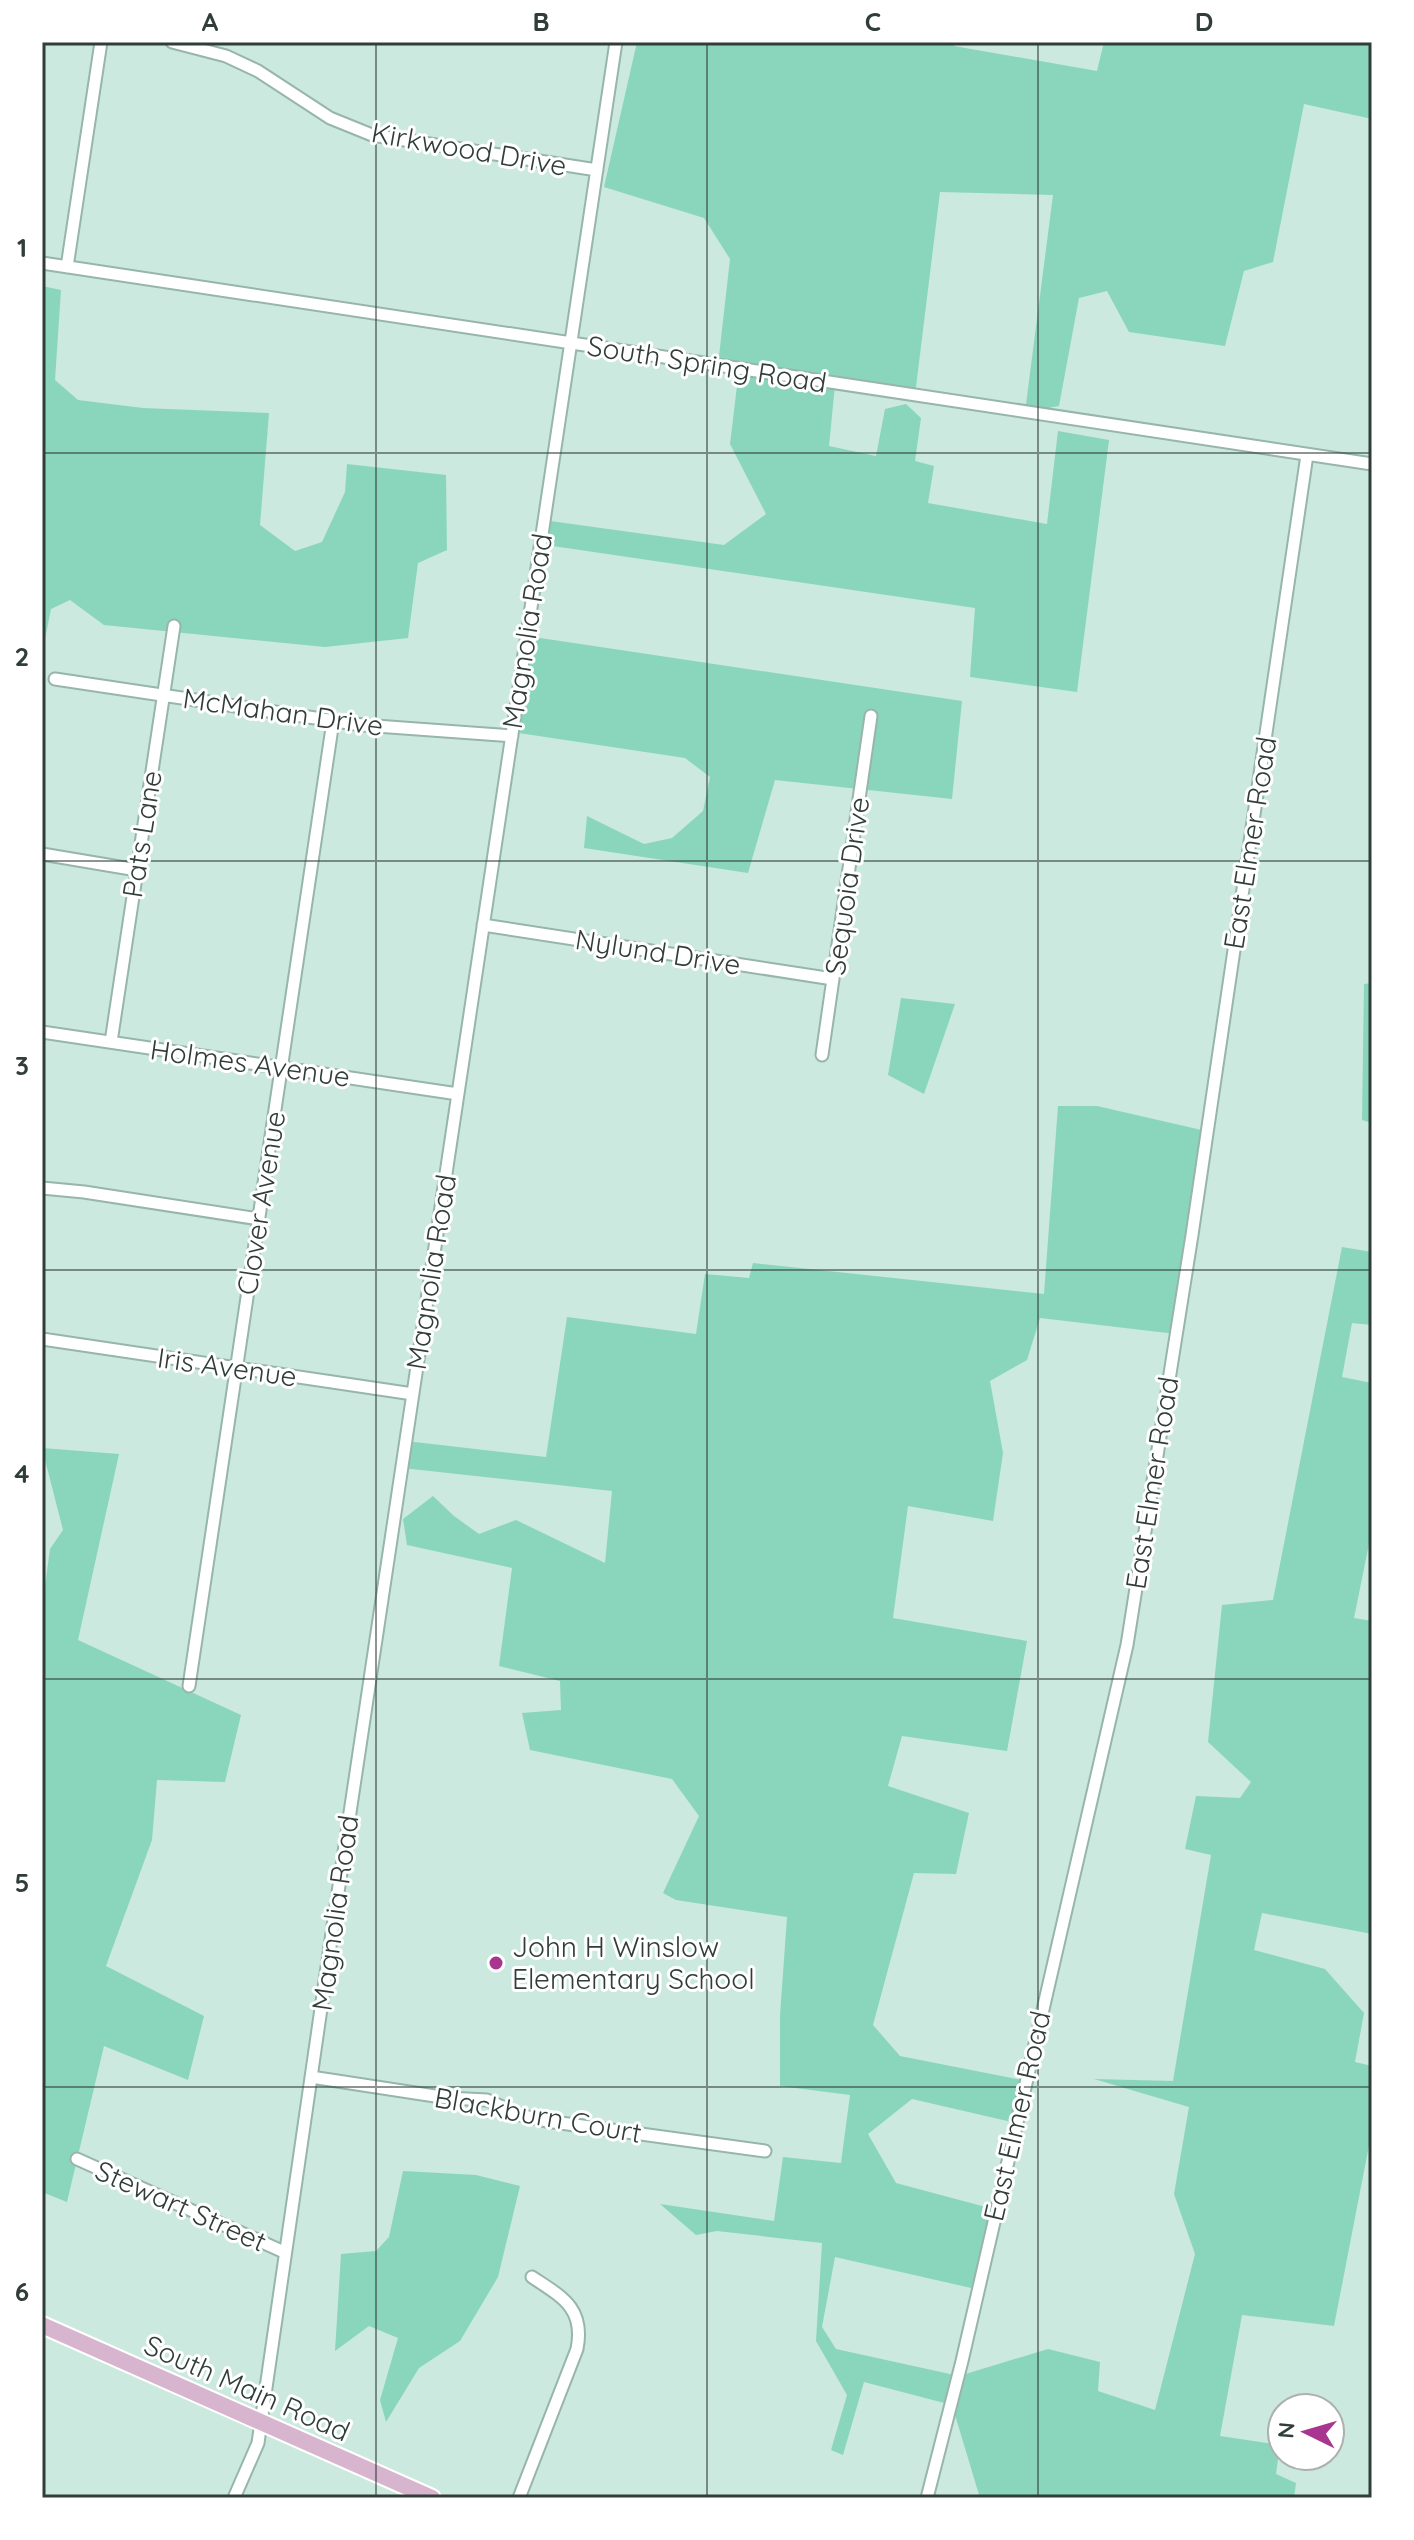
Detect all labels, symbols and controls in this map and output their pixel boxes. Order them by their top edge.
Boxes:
text: A [202,5,219,38]
text: B [532,5,550,38]
text: C [865,5,881,38]
text: D [1195,5,1213,38]
street label: Kirkwood Drive [369,114,569,183]
text: 1 [17,231,27,264]
street label: South Spring Road [585,327,829,400]
street label: Magnolia Road [494,531,559,731]
text: 2 [15,640,29,673]
street label: McMahan Drive [181,680,385,743]
street label: East Elmer Road [1215,734,1284,952]
street label: Pats Lane [114,768,169,900]
street label: Sequoia Drive [817,795,876,977]
street label: Nylund Drive [573,921,743,982]
street label: Holmes Avenue [148,1031,352,1094]
text: 3 [15,1049,29,1082]
street label: Clover Avenue [229,1108,292,1297]
street label: Magnolia Road [398,1172,463,1372]
street label: Iris Avenue [155,1339,299,1394]
street label: East Elmer Road [1117,1374,1186,1592]
text: 4 [14,1457,30,1490]
street label: Magnolia Road [303,1813,366,2013]
text: 5 [15,1866,29,1899]
place label: John H Winslow Elementary School [512,1929,755,1996]
marker: John H Winslow Elementary School [487,1954,505,1972]
street label: East Elmer Road [975,2007,1058,2224]
street label: Blackburn Court [432,2079,644,2150]
street label: Stewart Street [90,2152,272,2259]
text: 6 [15,2275,29,2308]
street label: South Main Road [139,2327,355,2448]
north arrow [1266,2392,1346,2472]
text: N [1271,2421,1301,2440]

